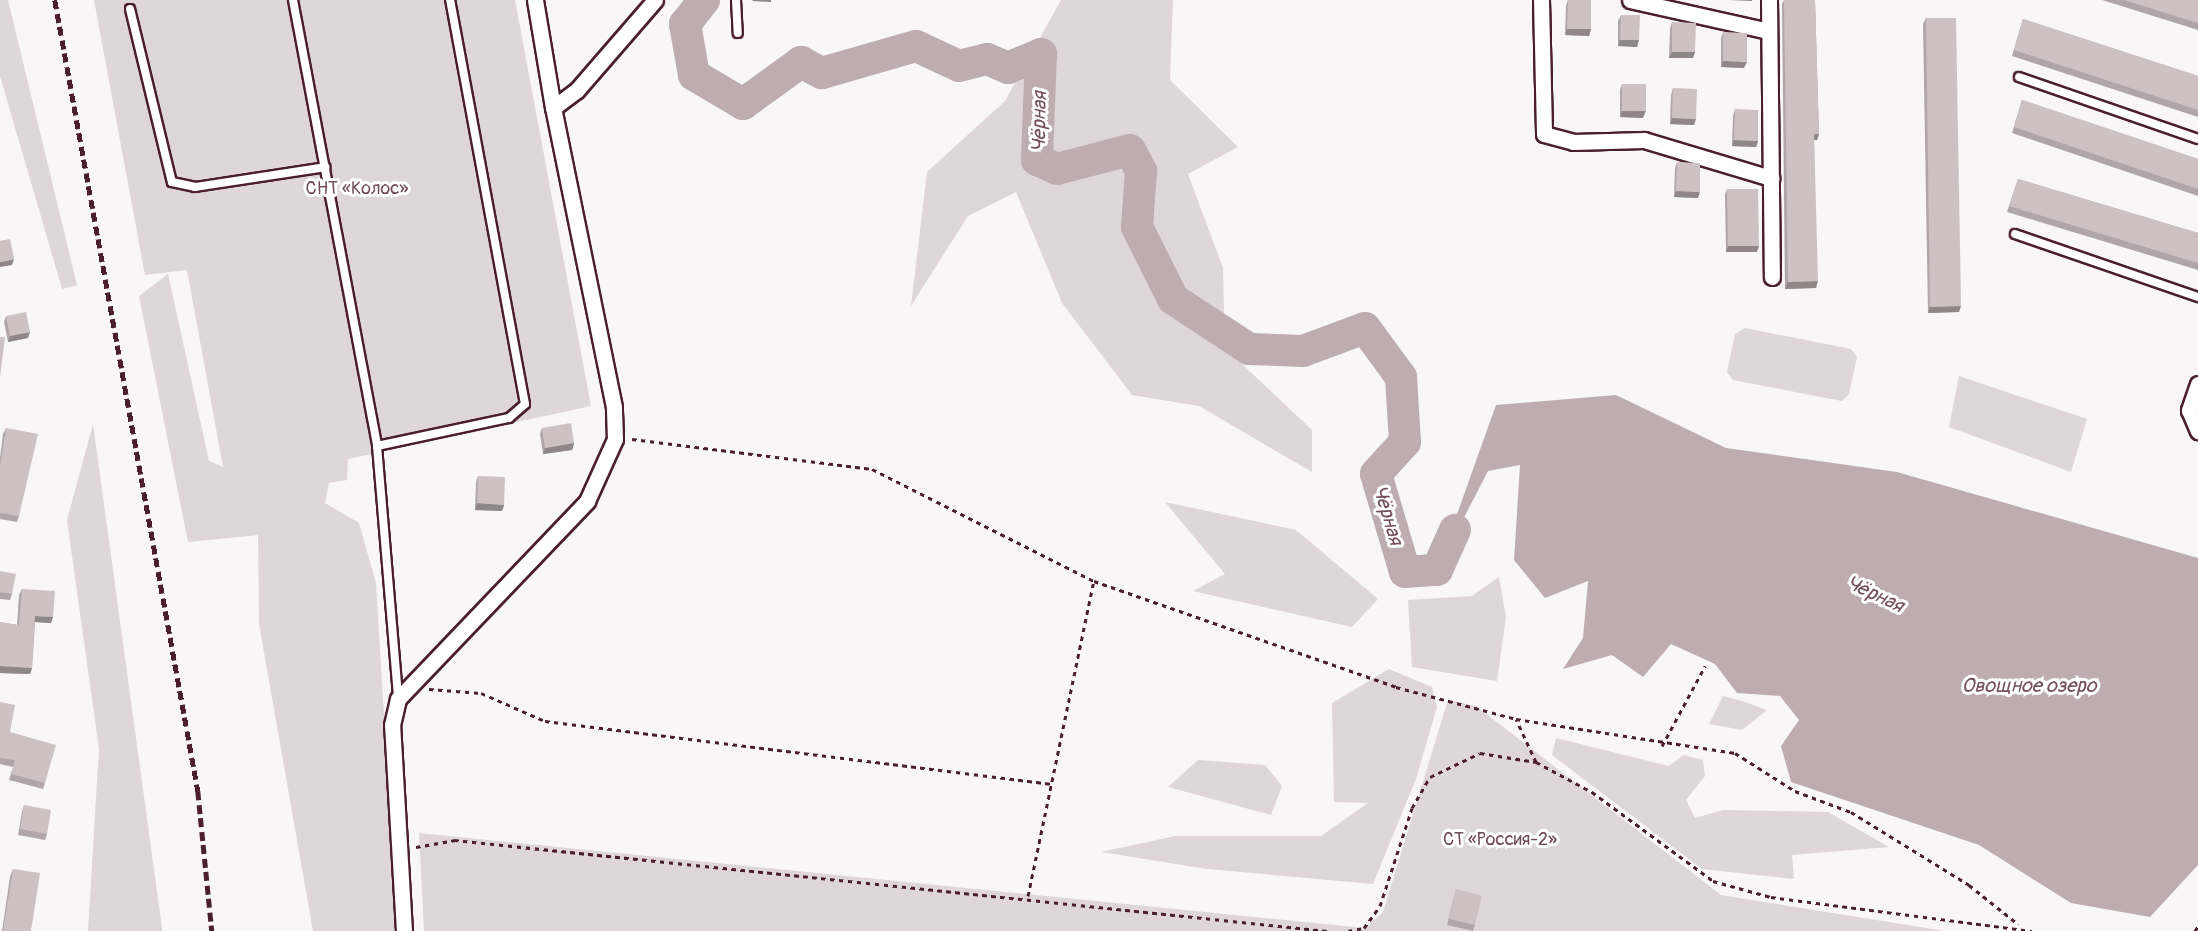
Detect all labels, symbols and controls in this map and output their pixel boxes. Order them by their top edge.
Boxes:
water label: Чёрная [1026,91,1052,153]
park label: СНТ «Колос» [306,178,408,200]
water label: Чёрная [1368,482,1408,548]
water label: Чёрная [1842,570,1908,618]
water label: Овощное озеро [1962,673,2096,697]
park label: СТ «Россия-2» [1443,829,1557,851]

